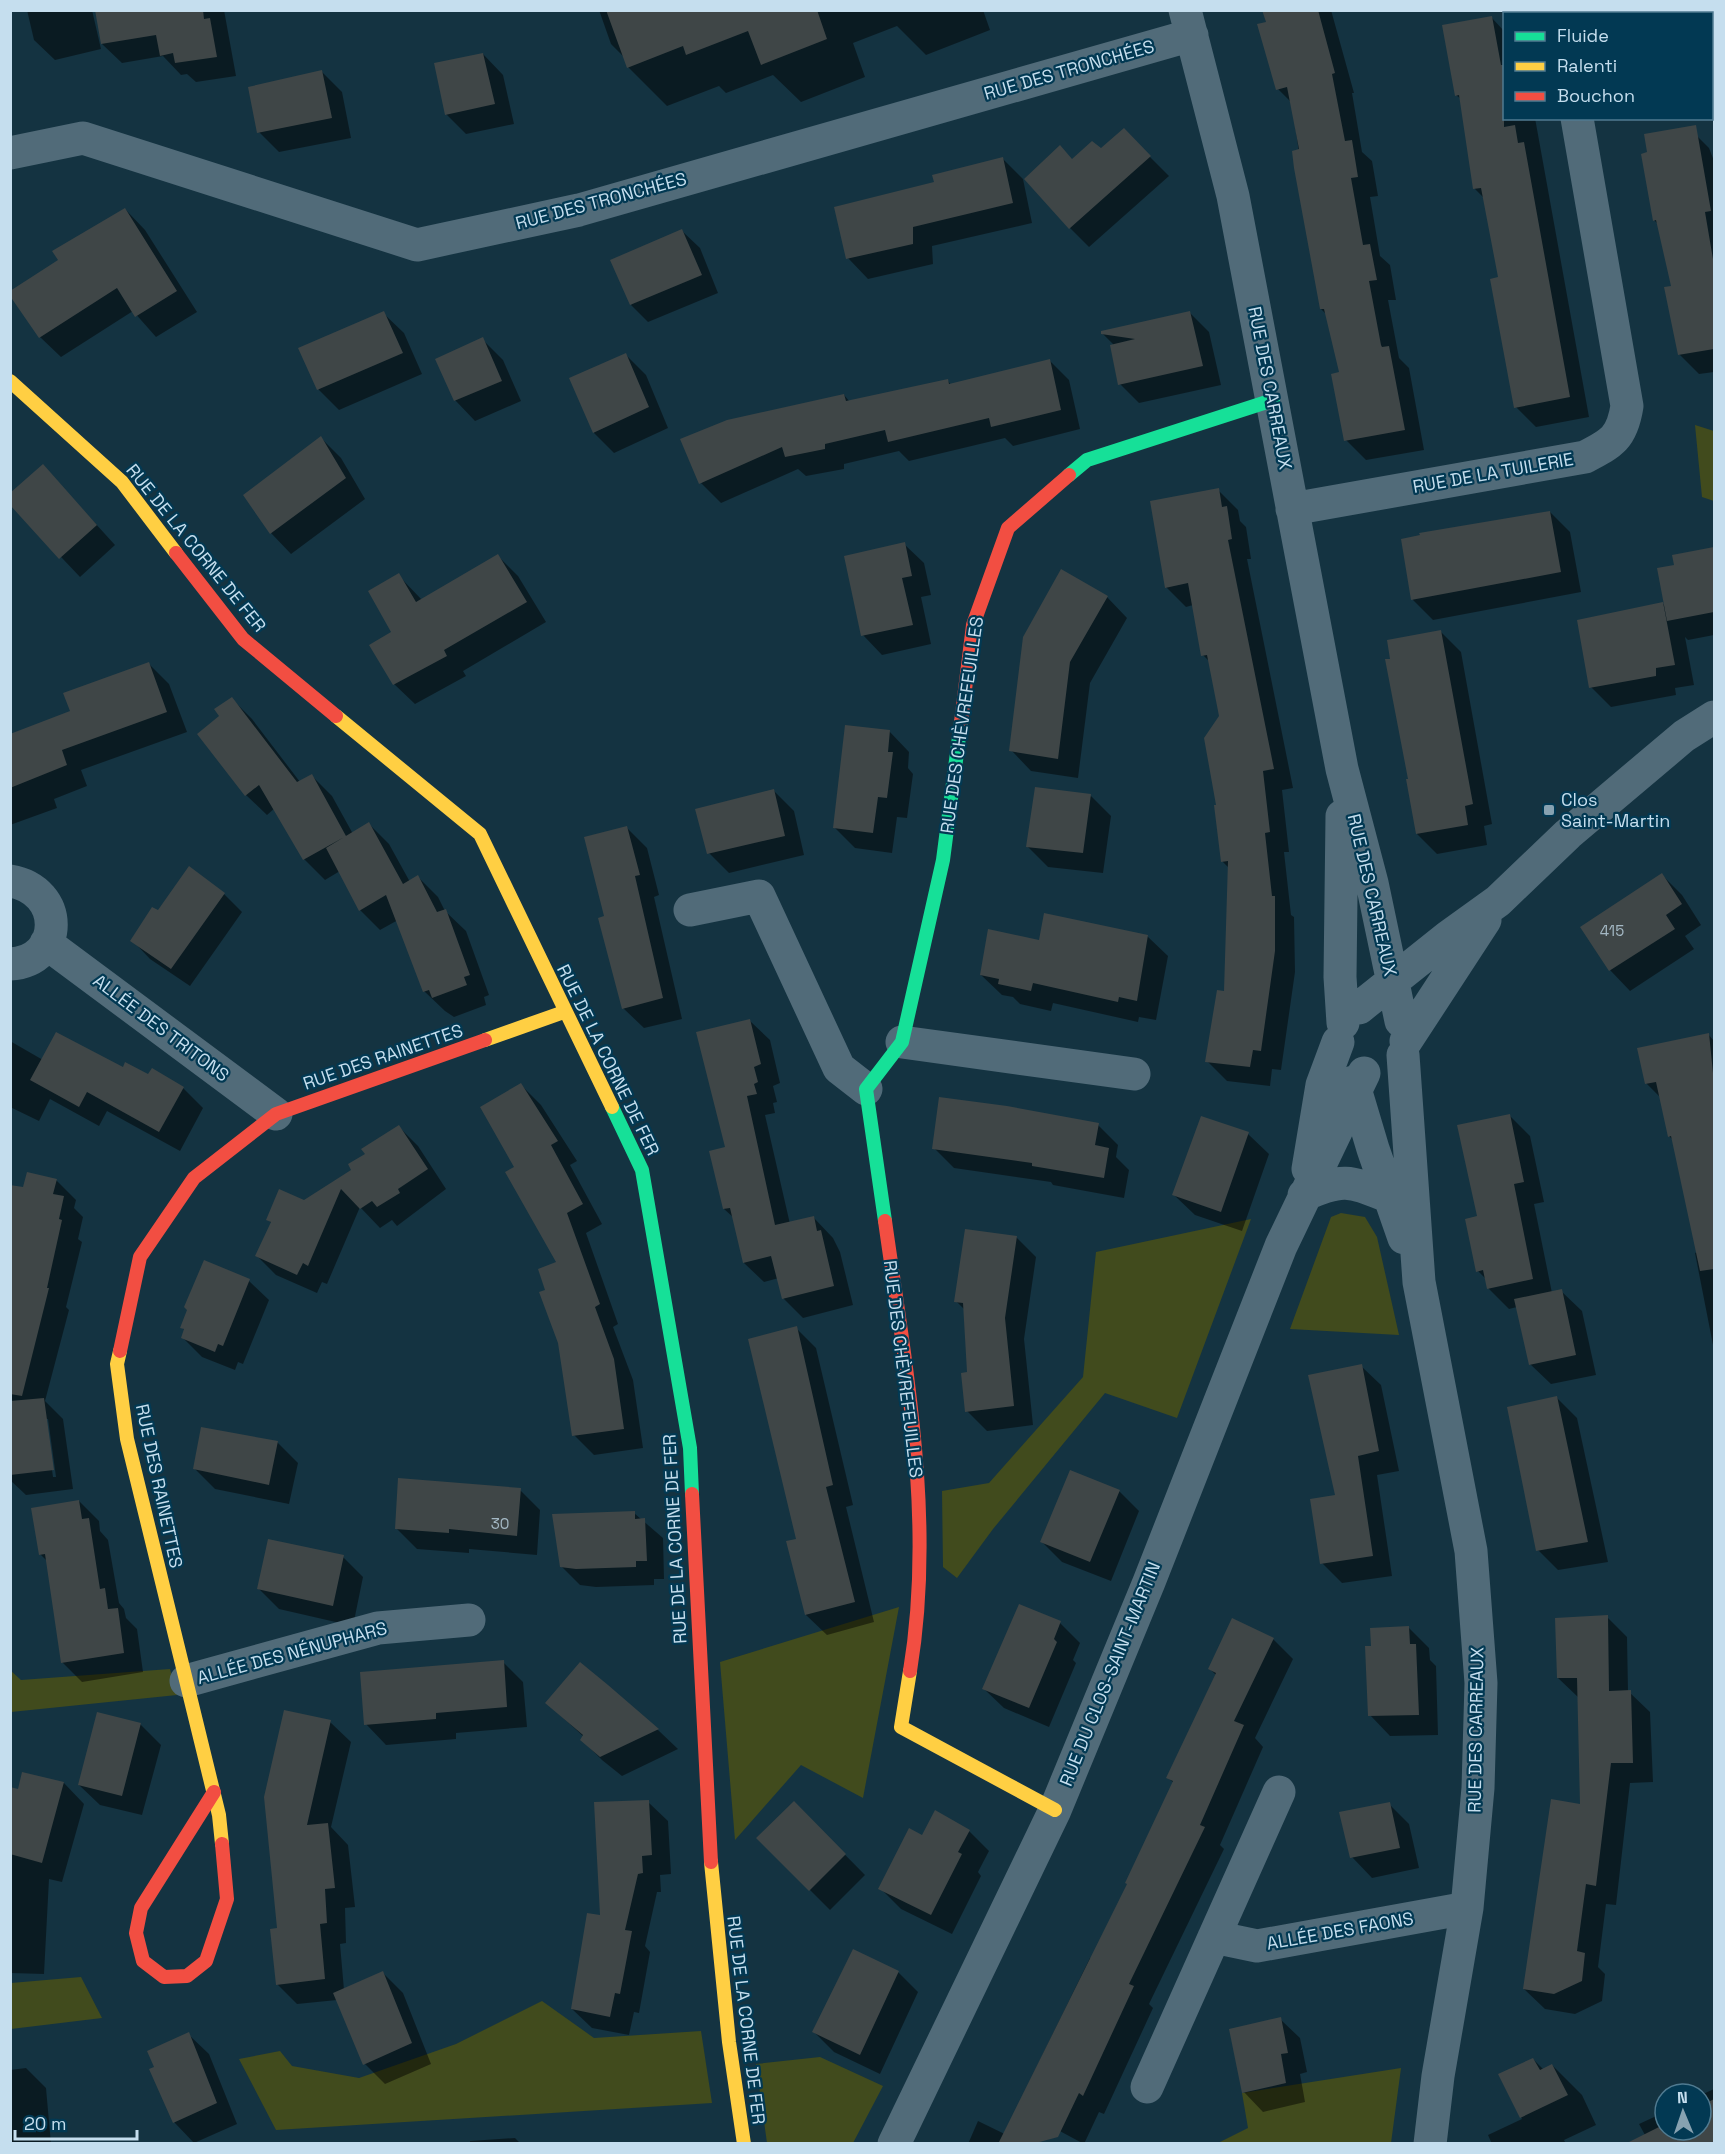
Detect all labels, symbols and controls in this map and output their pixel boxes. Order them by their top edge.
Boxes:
legend [1503,12,1713,120]
text: Fluide [1557,24,1609,47]
street label: RUE DES TRONCHÉES [981,34,1157,105]
text: Ralenti [1557,54,1617,77]
text: Bouchon [1557,84,1635,107]
street label: RUE DES TRONCHÉES [513,167,689,234]
street label: RUE DES CARREAUX [1243,304,1298,472]
street label: RUE DE LA TUILERIE [1411,447,1575,498]
street label: RUE DE LA CORNE DE FER [121,459,271,636]
street label: RUE DES CHÈVREFEUILLES [935,615,988,835]
place label: Clos Saint-Martin [1561,788,1670,832]
marker: Clos Saint-Martin [1542,803,1556,817]
street label: RUE DES CARREAUX [1343,811,1402,978]
house number: 415 [1600,921,1624,940]
street label: RUE DE LA CORNE DE FER [552,960,665,1159]
street label: ALLÉE DES TRITONS [89,969,234,1086]
street label: RUE DES RAINETTES [300,1018,466,1095]
street label: RUE DES CHÈVREFEUILLES [879,1259,928,1479]
street label: RUE DES RAINETTES [131,1402,188,1570]
street label: RUE DE LA CORNE DE FER [658,1434,691,1644]
house number: 30 [491,1514,509,1533]
street label: RUE DU CLOS-SAINT-MARTIN [1054,1558,1165,1789]
street label: ALLÉE DES NÉNUPHARS [194,1616,390,1689]
street label: RUE DES CARREAUX [1463,1647,1488,1813]
street label: ALLÉE DES FAONS [1265,1906,1415,1955]
street label: RUE DE LA CORNE DE FER [722,1914,771,2126]
north arrow [1653,2082,1713,2142]
text: N [1677,2087,1688,2108]
scale bar [15,2103,136,2141]
text: 20 m [24,2112,67,2135]

